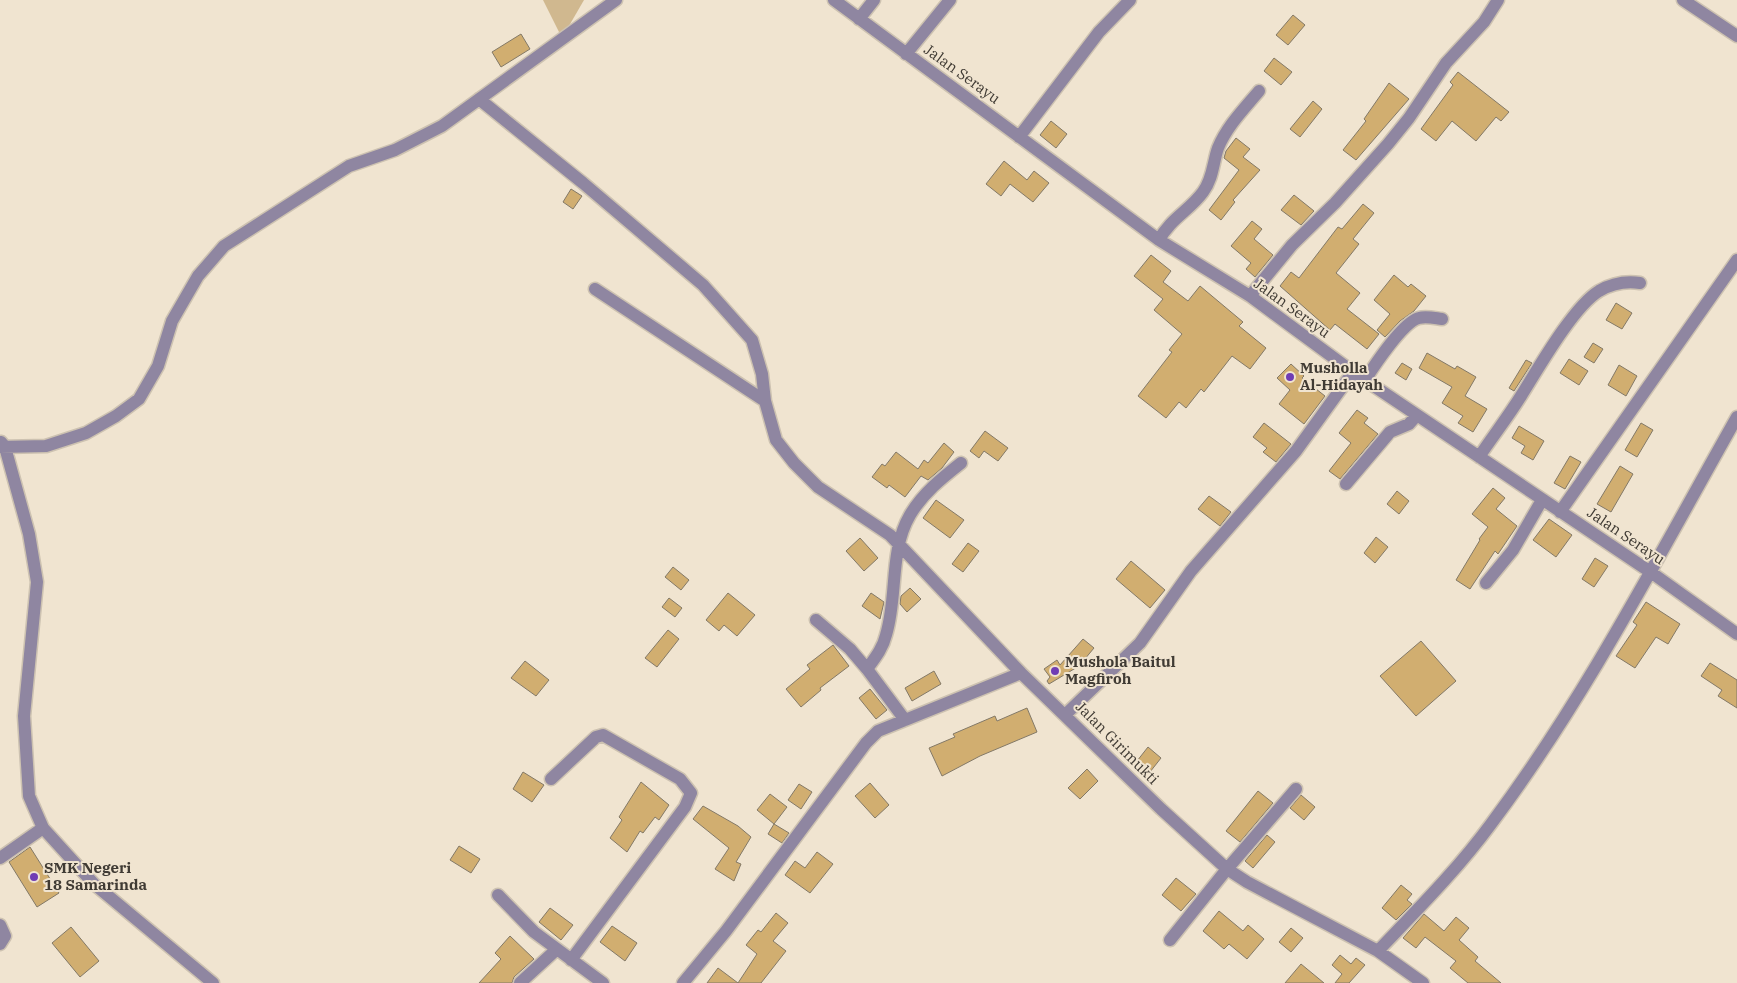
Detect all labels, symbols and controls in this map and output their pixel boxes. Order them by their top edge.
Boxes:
street label: Jalan Serayu [920,40,1004,108]
street label: Jalan Serayu [1250,274,1334,342]
place label: Musholla Al-Hidayah [1300,358,1383,394]
marker: Musholla Al-Hidayah [1284,371,1296,383]
street label: Jalan Serayu [1584,503,1669,569]
place label: Mushola Baitul Magfiroh [1065,652,1176,688]
marker: Mushola Baitul Magfiroh [1049,665,1061,677]
street label: Jalan Girimukti [1072,697,1163,788]
place label: SMK Negeri 18 Samarinda [44,858,147,894]
marker: SMK Negeri 18 Samarinda [28,871,40,883]

